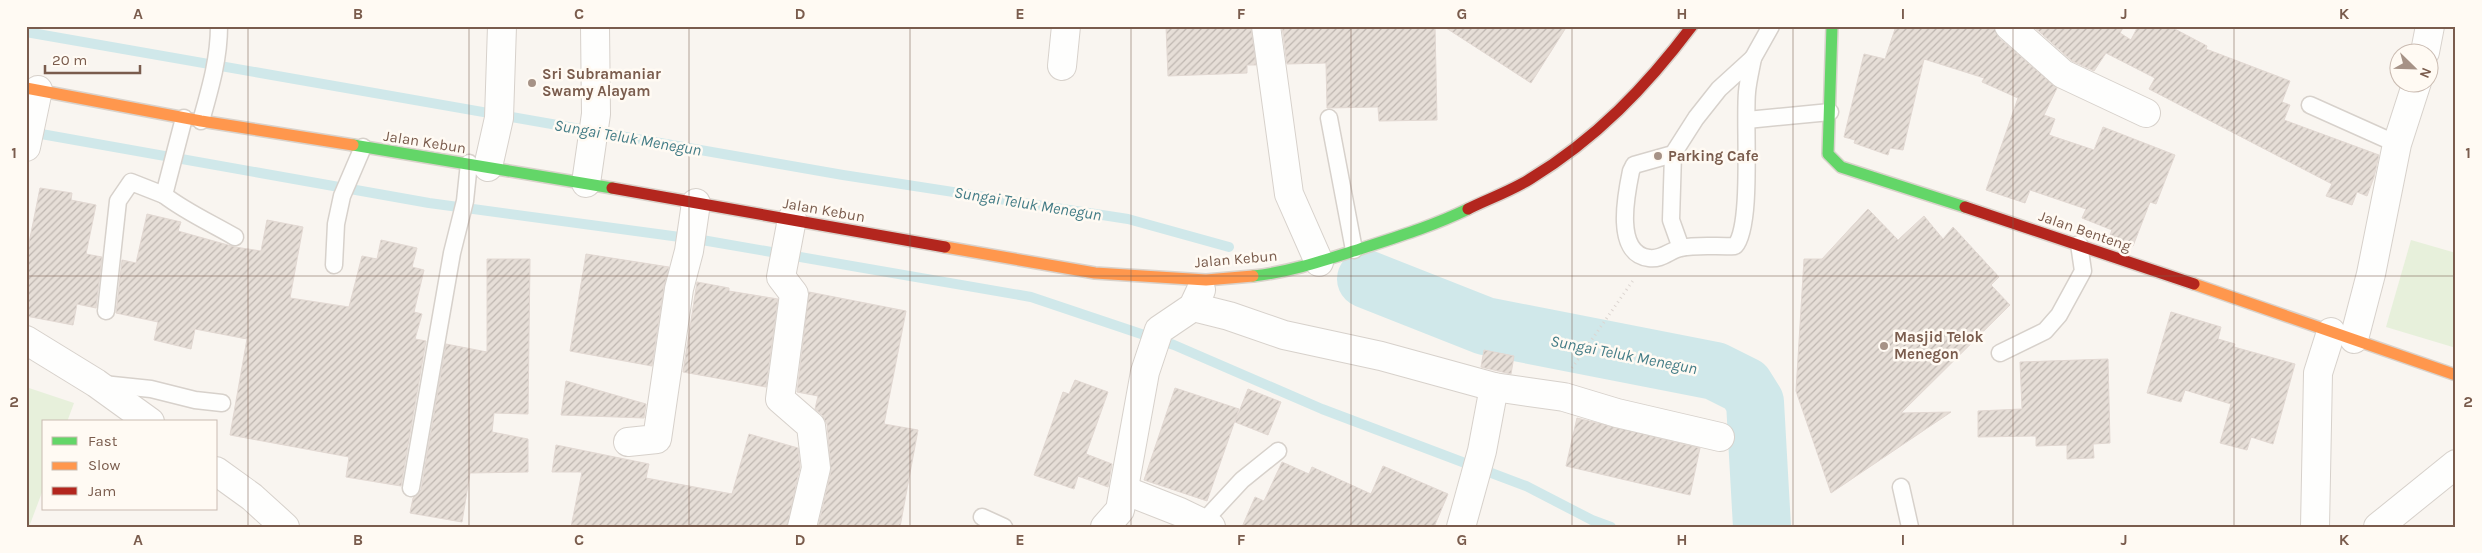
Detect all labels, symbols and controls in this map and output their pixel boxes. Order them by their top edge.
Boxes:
text: A [133,4,143,23]
text: B [353,4,363,23]
text: C [574,4,584,23]
text: D [795,4,806,23]
text: E [1015,4,1025,23]
text: F [1237,4,1246,23]
text: G [1457,4,1467,23]
text: H [1676,4,1688,23]
text: I [1901,4,1905,23]
text: J [2120,4,2128,23]
text: K [2339,4,2350,23]
scale bar [45,42,140,74]
north arrow [2390,42,2440,92]
text: 20 m [52,51,87,69]
place label: Sri Subramaniar Swamy Alayam [542,65,661,100]
text: N [2416,65,2435,81]
marker: Sri Subramaniar Swamy Alayam [526,77,538,89]
water label: Sungai Teluk Menegun [553,115,703,160]
street label: Jalan Kebun [382,127,468,157]
text: 1 [11,143,17,162]
text: 1 [2465,143,2471,162]
place label: Parking Cafe [1668,147,1759,165]
marker: Parking Cafe [1652,150,1664,162]
water label: Sungai Teluk Menegun [953,182,1103,225]
street label: Jalan Kebun [781,194,867,226]
street label: Jalan Benteng [2037,207,2134,255]
street label: Jalan Kebun [1194,246,1278,272]
place label: Masjid Telok Menegon [1894,328,1983,363]
water label: Sungai Teluk Menegun [1549,331,1699,378]
marker: Masjid Telok Menegon [1878,340,1890,352]
text: 2 [9,392,19,411]
text: 2 [2463,392,2473,411]
legend [42,420,218,510]
text: Fast [88,432,118,450]
text: Slow [88,456,120,474]
text: Jam [88,482,116,500]
text: A [133,530,143,549]
text: B [353,530,363,549]
text: C [574,530,584,549]
text: D [795,530,806,549]
text: E [1015,530,1025,549]
text: F [1237,530,1246,549]
text: G [1457,530,1467,549]
text: H [1676,530,1688,549]
text: I [1901,530,1905,549]
text: J [2120,530,2128,549]
text: K [2339,530,2350,549]

